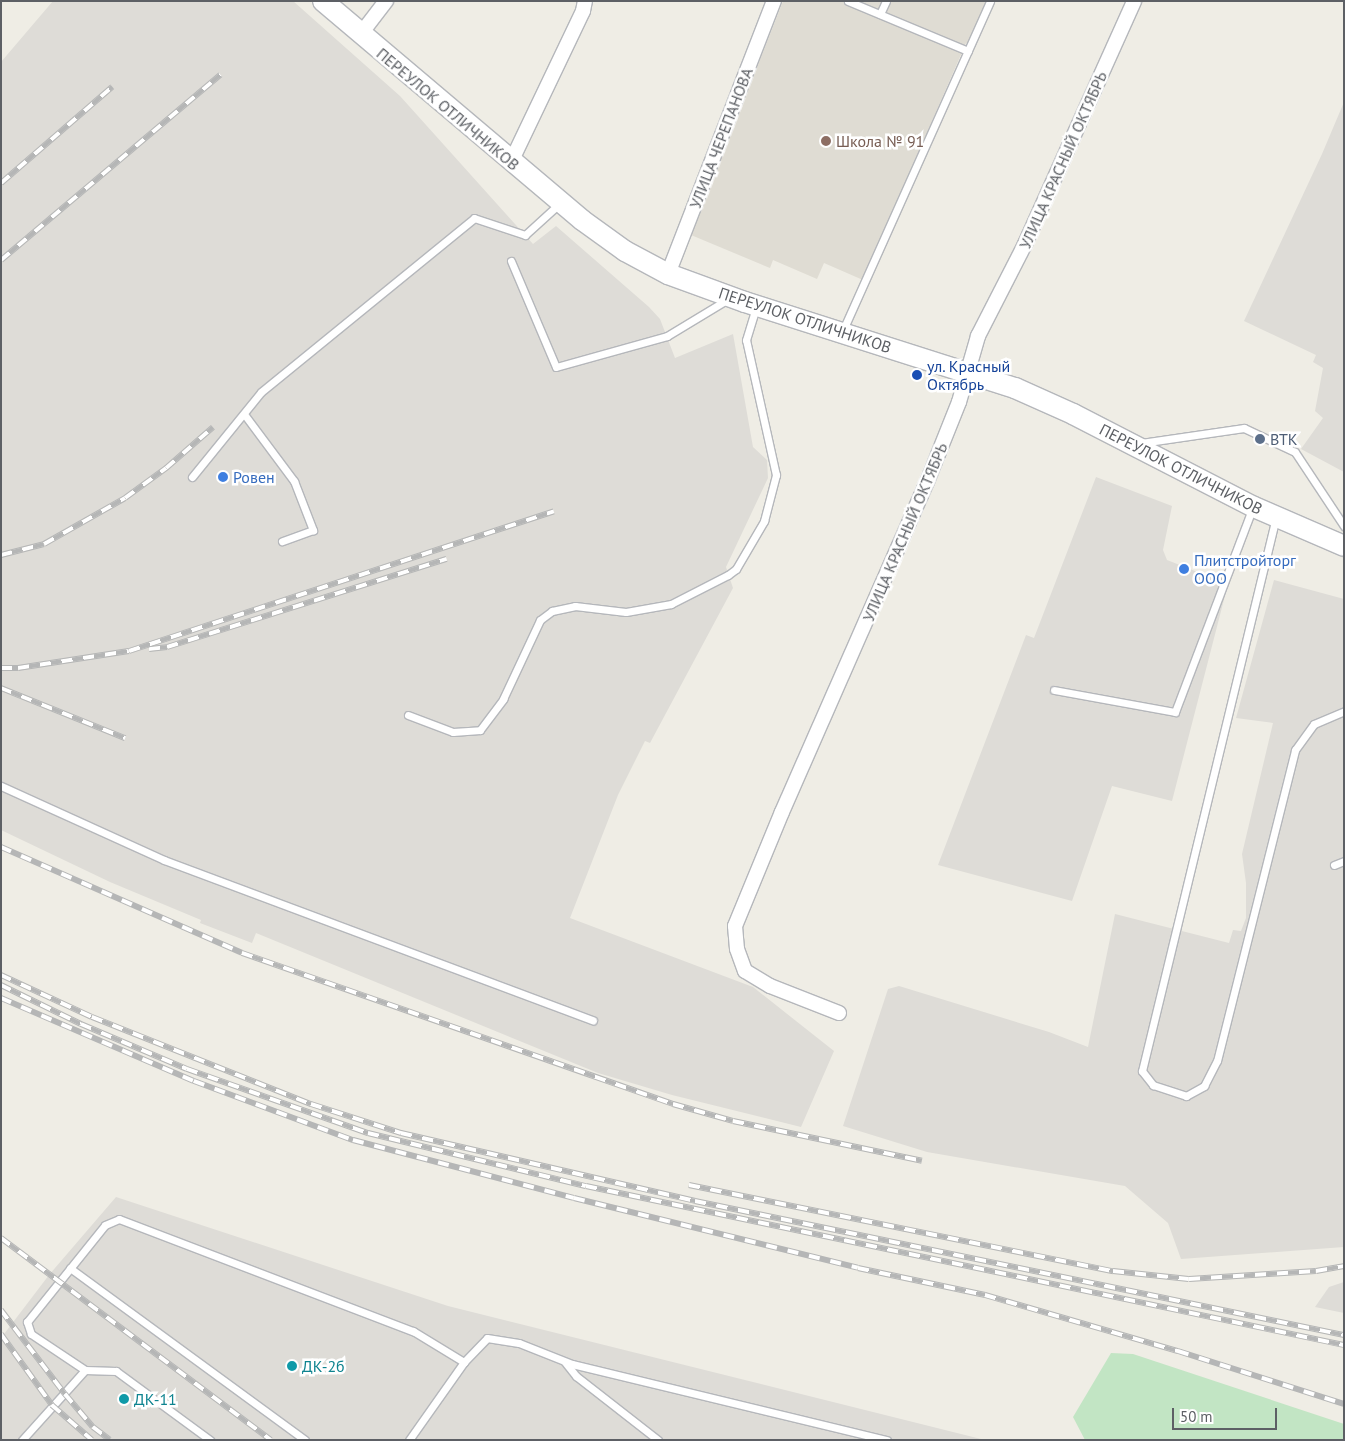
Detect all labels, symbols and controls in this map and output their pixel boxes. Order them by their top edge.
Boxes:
street label: ПЕРЕУЛОК ОТЛИЧНИКОВ [373,44,523,174]
street label: УЛИЦА ЧЕРЕПАНОВА [685,65,757,211]
street label: УЛИЦА КРАСНЫЙ ОКТЯБРЬ [1015,68,1111,252]
place label: Школа № 91 [836,131,924,151]
marker: Школа № 91 [820,135,832,147]
street label: ПЕРЕУЛОК ОТЛИЧНИКОВ [716,283,894,357]
place label: ул. Красный Октябрь [927,356,1011,394]
marker: ул. Красный Октябрь [911,369,923,381]
street label: ПЕРЕУЛОК ОТЛИЧНИКОВ [1096,420,1266,518]
place label: ВТК [1270,429,1298,449]
marker: ВТК [1254,433,1266,445]
street label: УЛИЦА КРАСНЫЙ ОКТЯБРЬ [858,439,952,625]
place label: Ровен [233,467,275,487]
marker: Ровен [217,471,229,483]
place label: Плитстройторг ООО [1194,550,1296,588]
marker: Плитстройторг ООО [1178,563,1190,575]
place label: ДК-2б [302,1356,345,1376]
marker: ДК-2б [286,1360,298,1372]
place label: ДК-11 [134,1389,177,1409]
marker: ДК-11 [118,1393,130,1405]
scale bar [1175,1398,1280,1430]
text: 50 m [1180,1407,1213,1426]

